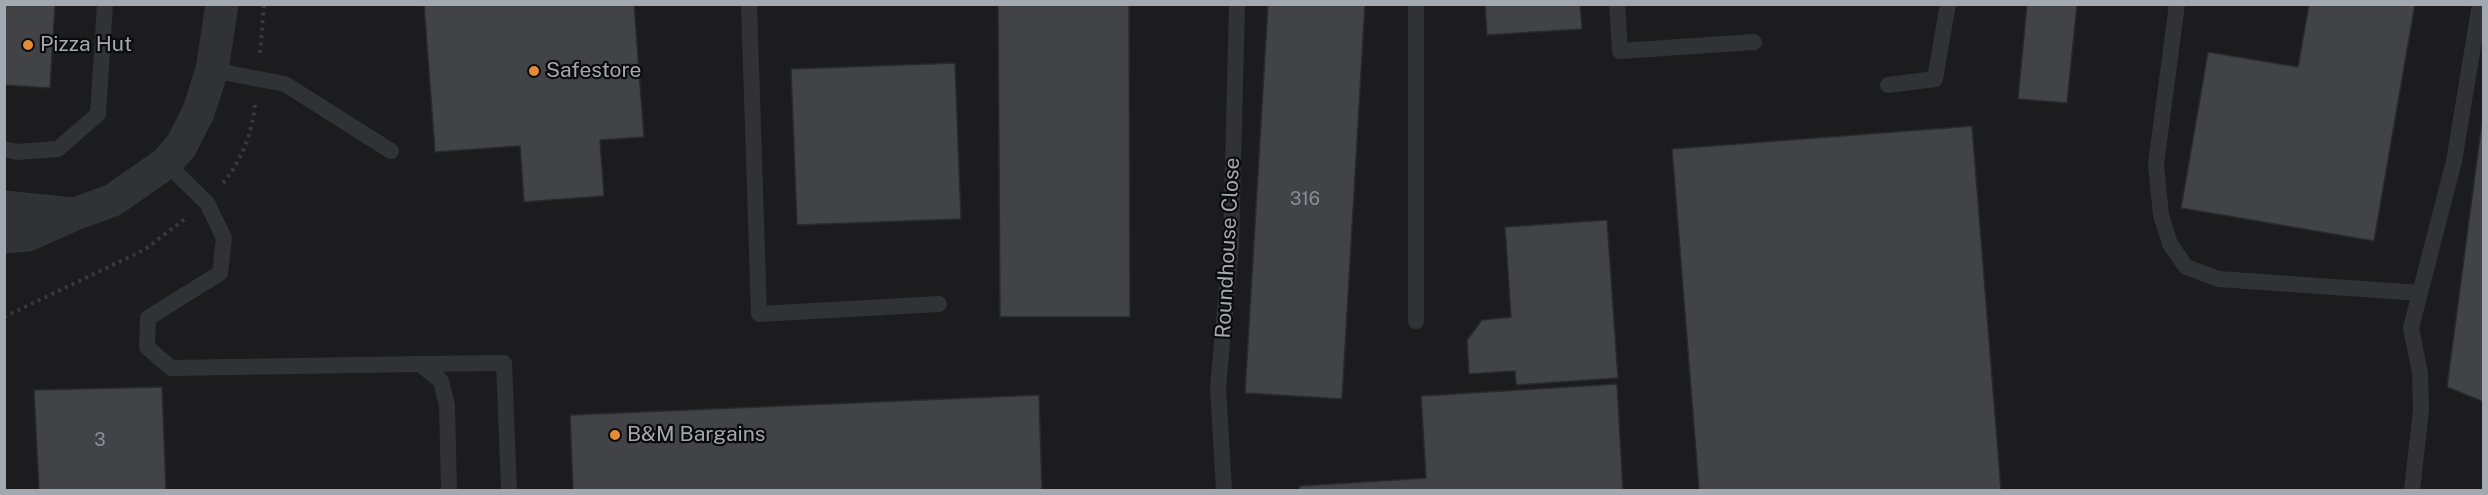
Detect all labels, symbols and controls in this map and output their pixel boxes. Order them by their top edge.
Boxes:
place label: Pizza Hut [40,32,132,58]
marker: Pizza Hut [21,38,35,52]
place label: Safestore [546,58,641,84]
marker: Safestore [527,64,541,78]
street label: Roundhouse Close [1211,157,1245,339]
house number: 316 [1290,188,1320,210]
place label: B&M Bargains [627,422,765,448]
marker: B&M Bargains [608,428,622,442]
house number: 3 [94,429,106,451]

